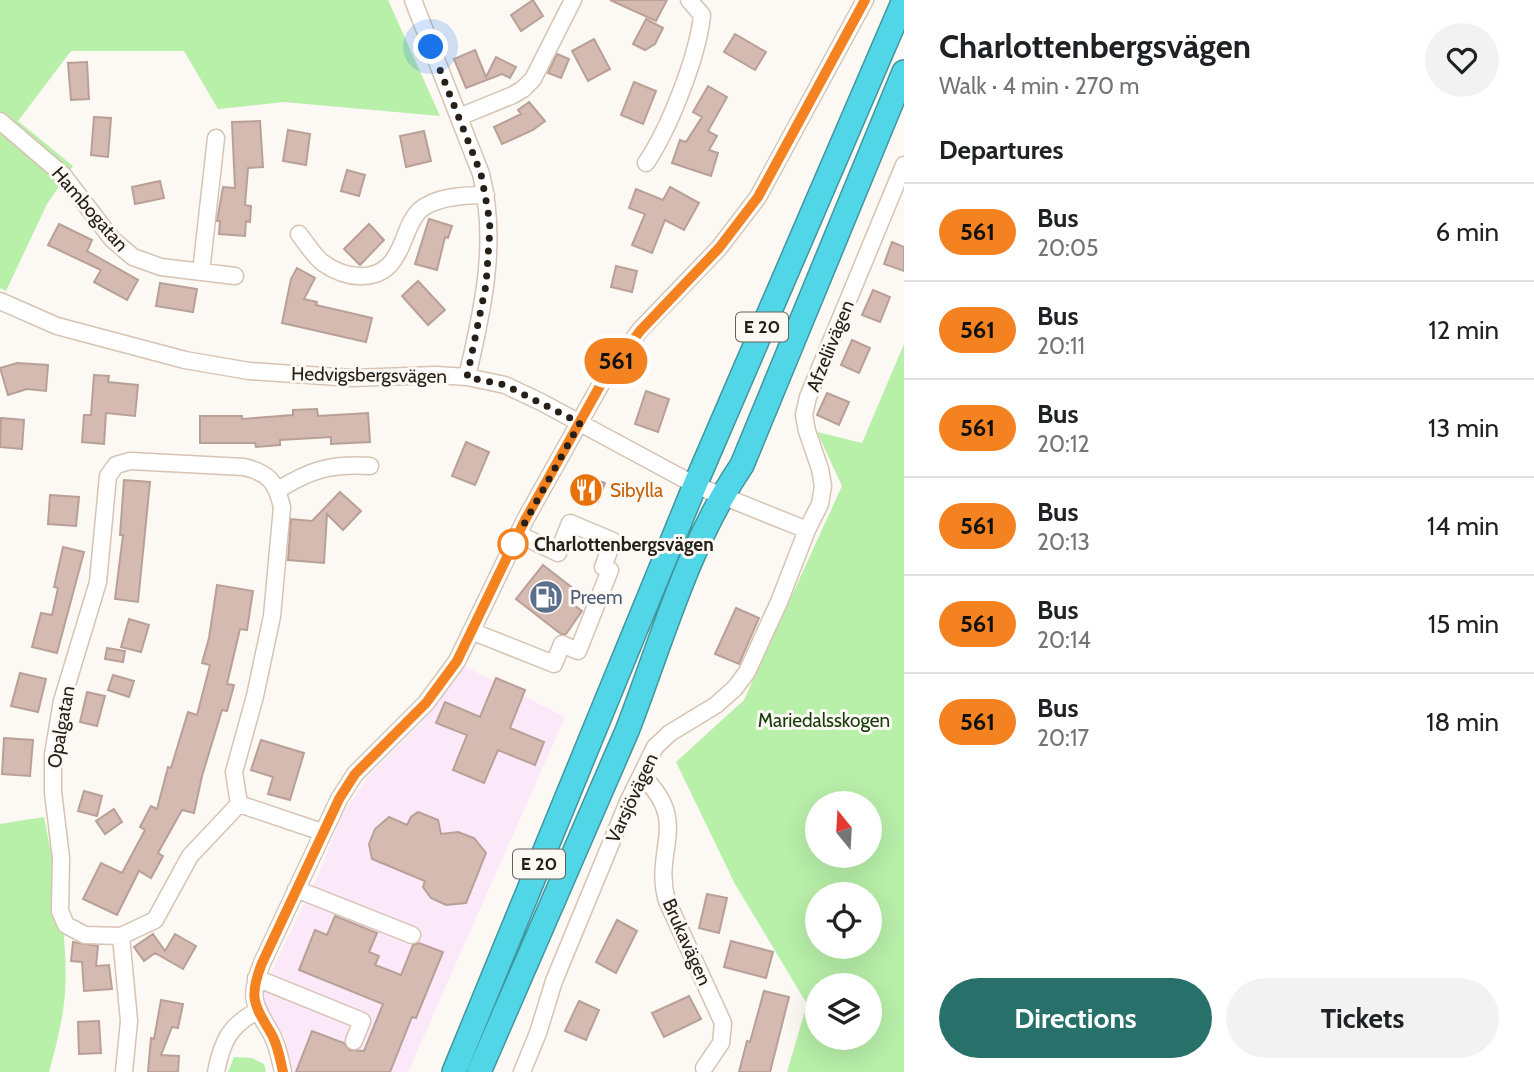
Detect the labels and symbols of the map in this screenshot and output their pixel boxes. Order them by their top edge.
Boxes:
your location [413,29,448,64]
street label: Hambogatan [47,162,133,256]
street label: Afzeliivägen [801,297,859,395]
road number: E 20 [736,312,788,342]
line badge: 561 [576,338,656,384]
street label: Hedvigsbergsvägen [291,362,447,388]
restaurant icon: Sibylla [567,471,605,509]
place label: Sibylla [610,479,663,502]
marker: Charlottenbergsvägen [498,529,528,559]
place label: Charlottenbergsvägen [534,533,714,556]
fuel station icon: Preem [527,578,565,616]
place label: Preem [570,586,623,609]
street label: Opalgatan [42,684,80,770]
park label: Mariedalsskogen [758,709,890,732]
street label: Varsjövägen [601,750,663,846]
north arrow [805,791,882,868]
road number: E 20 [513,850,565,878]
street label: Brukavägen [658,895,716,989]

